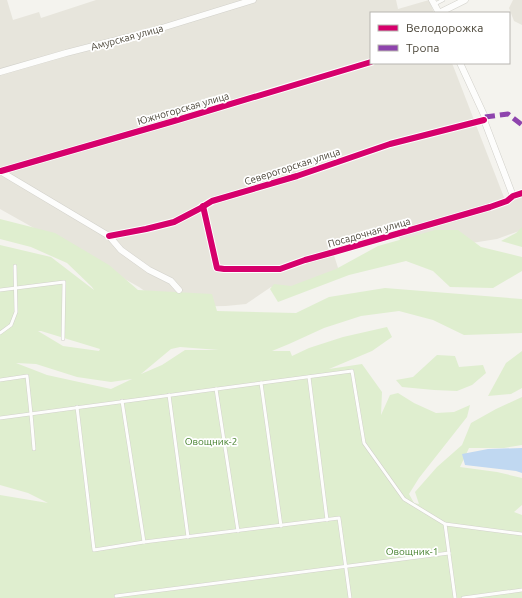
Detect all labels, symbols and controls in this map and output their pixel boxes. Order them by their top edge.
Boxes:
legend [370,12,510,64]
text: Велодорожка [406,21,483,34]
street label: Амурская улица [90,23,164,52]
text: Тропа [406,41,439,54]
street label: Южногорская улица [136,90,230,127]
street label: Северогорская улица [243,146,341,187]
street label: Посадочная улица [327,215,412,250]
park label: Овощник-2 [185,436,237,447]
park label: Овощник-1 [386,546,438,557]

